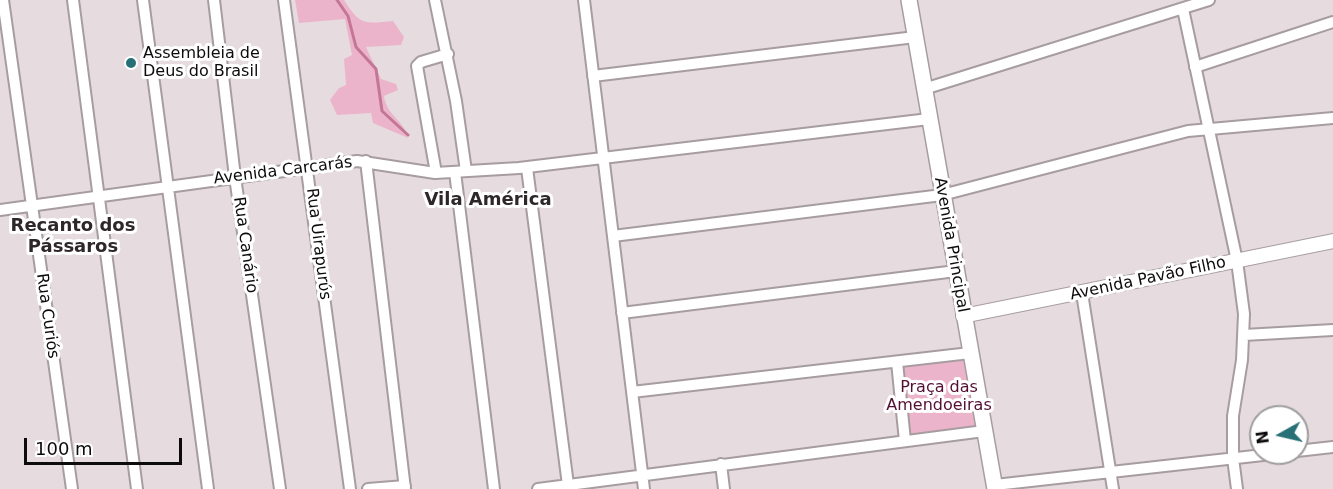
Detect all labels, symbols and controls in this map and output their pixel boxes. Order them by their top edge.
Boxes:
place label: Assembleia de Deus do Brasil [143,44,260,82]
marker: Assembleia de Deus do Brasil [124,56,138,70]
street label: Avenida Carcarás [213,153,353,189]
street label: Avenida Principal [930,176,972,314]
street label: Rua Uirapurύs [302,187,334,301]
district label: Vila América [424,189,552,211]
street label: Rua Canário [229,196,261,294]
district label: Recanto dos Pássaros [11,215,135,258]
street label: Avenida Pavão Filho [1068,253,1228,305]
street label: Rua Curiós [32,272,62,360]
park label: Praça das Amendoeiras [886,378,992,416]
north arrow [1249,405,1309,465]
scale bar [27,426,184,464]
text: N [1252,429,1273,445]
text: 100 m [35,438,93,459]

